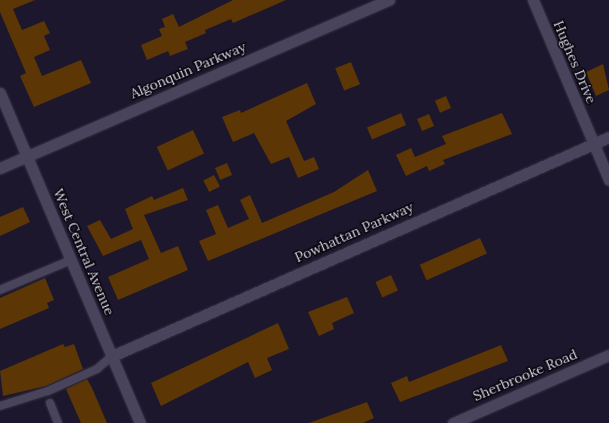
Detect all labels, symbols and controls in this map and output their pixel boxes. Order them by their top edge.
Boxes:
street label: Hughes Drive [550,18,600,106]
street label: Algonquin Parkway [128,38,248,102]
street label: West Central Avenue [50,186,118,318]
street label: Powhattan Parkway [292,198,416,266]
street label: Sherbrooke Road [470,345,580,405]

